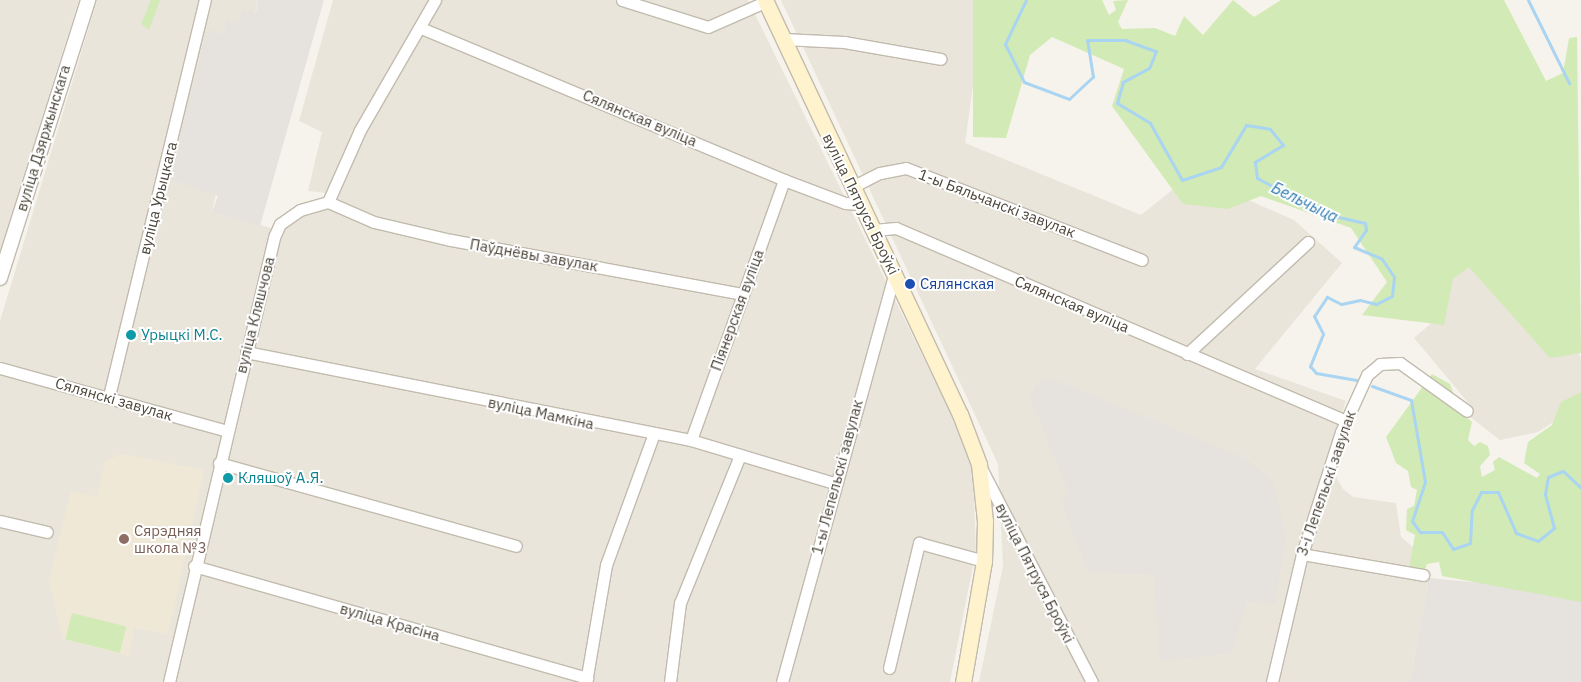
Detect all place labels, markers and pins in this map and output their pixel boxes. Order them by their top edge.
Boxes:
place label: Сялянская [920,275,994,293]
marker: Сялянская [904,278,916,290]
place label: Урыцкі М.С. [141,326,223,344]
marker: Урыцкі М.С. [125,329,137,341]
place label: Кляшоў А.Я. [238,469,323,487]
marker: Кляшоў А.Я. [222,472,234,484]
place label: Сярэдняя школа №3 [134,521,207,556]
marker: Сярэдняя школа №3 [118,533,130,545]

